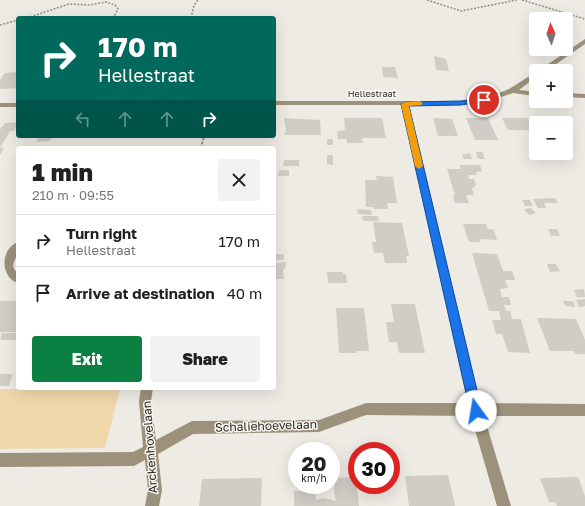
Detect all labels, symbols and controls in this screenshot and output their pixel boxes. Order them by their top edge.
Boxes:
north arrow [529,12,573,56]
map controls [529,12,573,160]
text: 170 m [98,30,177,63]
icon: right [32,32,84,84]
text: Hellestraat [98,64,195,86]
button: + [529,64,573,108]
pin [467,83,501,117]
street label: Hellestraat [348,88,397,99]
icon: arrive [473,89,495,111]
icon: left [72,108,94,130]
icon: ahead [114,108,136,130]
icon: ahead [156,108,178,130]
icon: right [198,108,220,130]
button: − [529,116,573,160]
text: 1 min [32,157,93,186]
button: close [218,159,260,201]
text: 210 m · 09:55 [32,187,114,203]
text: Turn right [66,224,137,242]
icon: right [32,230,54,252]
text: 170 m [218,232,260,250]
text: Hellestraat [66,242,136,258]
icon: arrive [32,282,54,304]
text: Arrive at destination [66,284,215,302]
text: 40 m [227,284,262,302]
button: Exit [32,336,142,382]
button: Share [150,336,260,382]
position arrow [455,390,497,432]
street label: Arckenhovelaan [139,400,160,494]
street label: Schaliehoevelaan [215,416,317,435]
speed limit sign: 30 [348,442,400,494]
text: 20 [301,451,327,475]
text: km/h [301,472,327,484]

